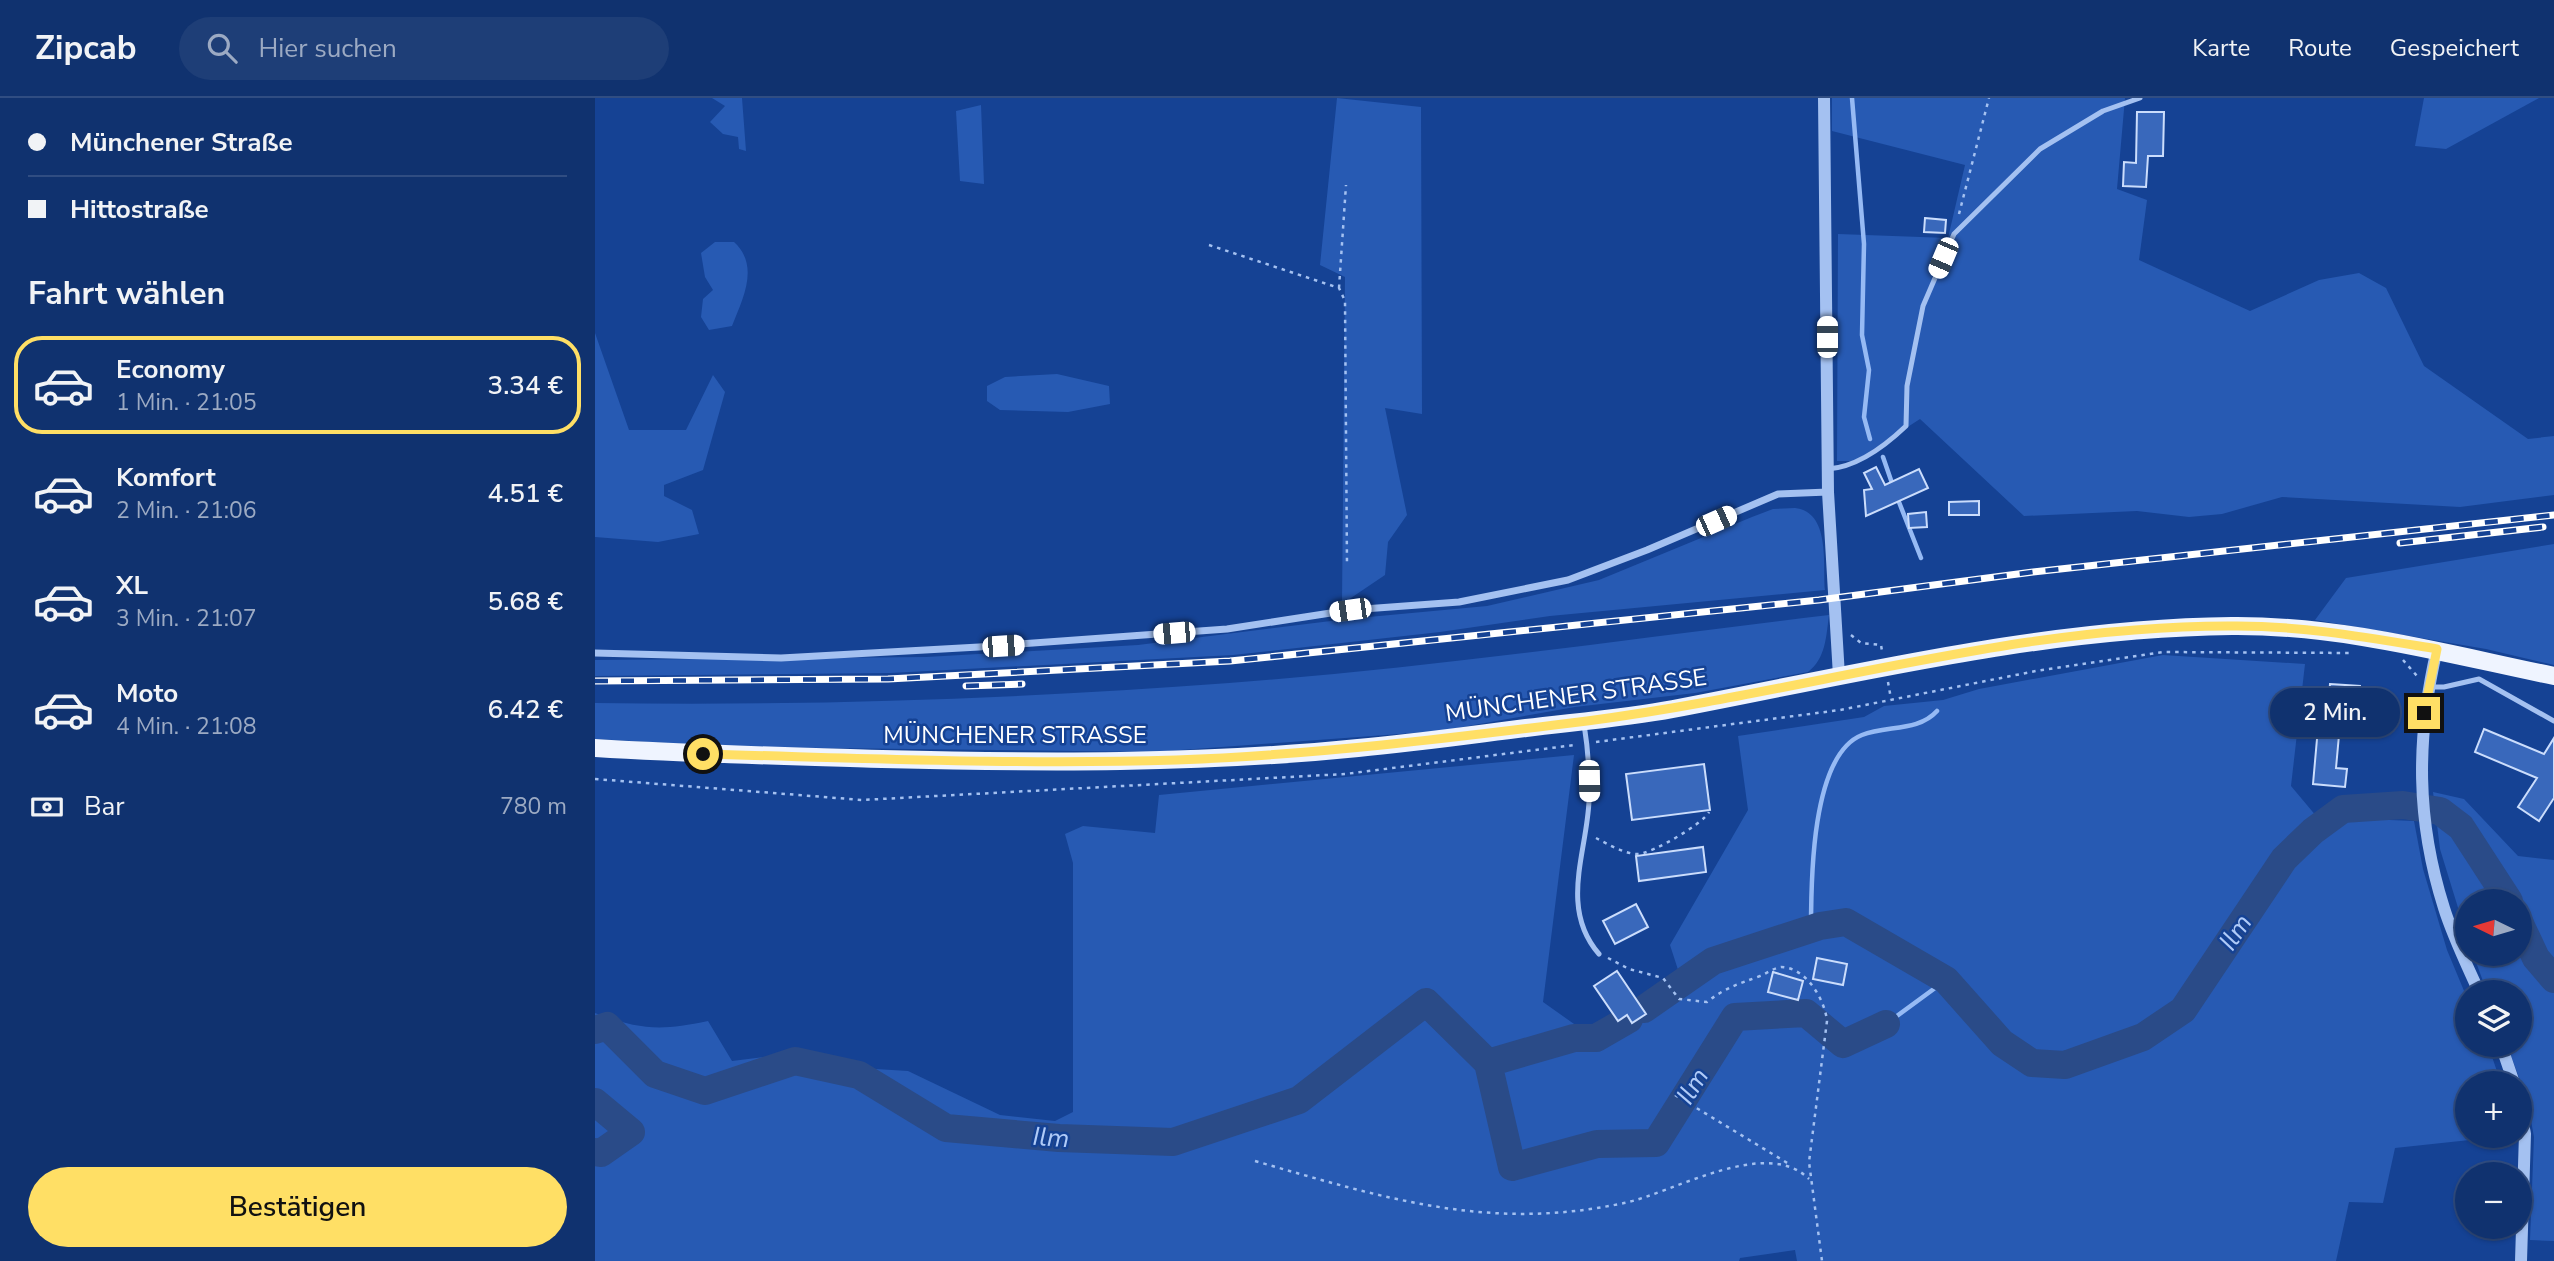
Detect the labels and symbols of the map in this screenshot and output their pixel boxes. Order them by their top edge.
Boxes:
car [1926,235,1961,281]
car [1817,316,1838,358]
car [1693,503,1740,539]
car [1328,597,1373,623]
car [1153,621,1196,645]
car [982,634,1025,658]
street label: MÜNCHENER STRASSE [1443,661,1709,729]
callout: 2 Min. [2270,688,2399,738]
route end [2408,697,2440,729]
street label: MÜNCHENER STRASSE [883,719,1147,751]
route start [687,738,719,770]
car [1579,760,1600,802]
north arrow [2455,889,2532,966]
water label: Ilm [2211,907,2260,957]
water label: Ilm [1668,1061,1717,1111]
water label: Ilm [1031,1119,1070,1156]

